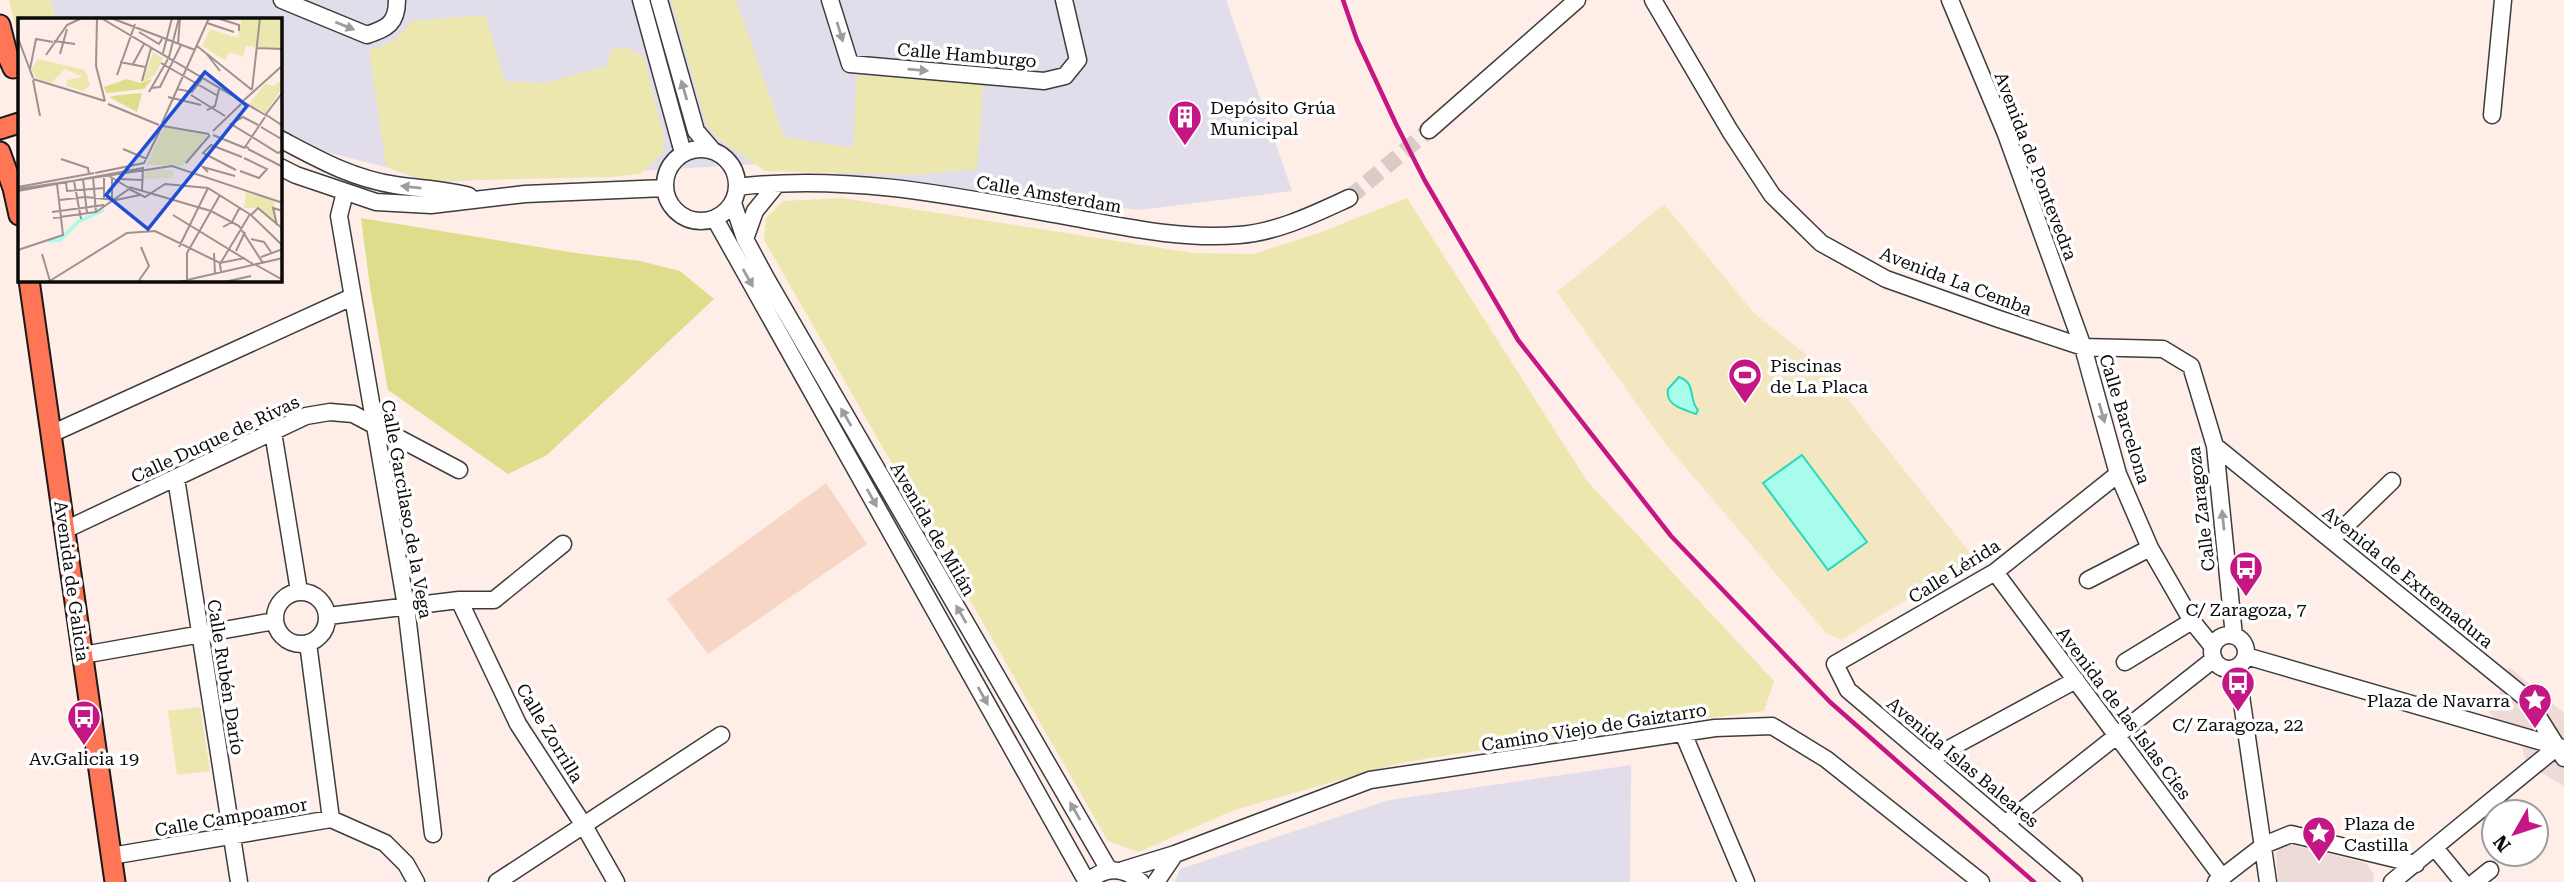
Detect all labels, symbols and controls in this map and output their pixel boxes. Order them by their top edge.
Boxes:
inset map [18,18,282,282]
one-way arrow [335,20,355,32]
one-way arrow [836,21,846,42]
street label: Calle Hamburgo [896,38,1038,72]
one-way arrow [907,65,929,76]
street label: Avenida de Pontevedra [1990,69,2082,263]
one-way arrow [679,80,689,101]
place label: Depósito Grúa Municipal [1210,97,1336,139]
building icon: Depósito Grúa Municipal [1166,98,1204,147]
street label: Calle Amsterdam [975,171,1123,217]
one-way arrow [400,181,422,192]
street label: Avenida La Cemba [1877,242,2035,320]
one-way arrow [742,269,754,288]
street label: Calle Barcelona [2095,351,2155,487]
place label: Piscinas de La Placa [1770,355,1868,397]
sports icon: Piscinas de La Placa [1726,356,1764,405]
street label: Calle Duque de Rivas [128,391,302,487]
street label: Calle Garcilaso de la Vega [377,398,437,620]
one-way arrow [2097,403,2107,424]
one-way arrow [840,408,852,427]
street label: Calle Zaragoza [2183,445,2219,572]
street label: Avenida de Milán [886,458,980,600]
one-way arrow [866,488,878,508]
street label: Avenida de Galicia [50,499,94,663]
street label: Avenida de Extremadura [2319,502,2498,652]
one-way arrow [2217,508,2228,530]
street label: Calle Lérida [1904,534,2004,607]
bus stop icon: C/ Zaragoza, 7 [2227,549,2265,598]
street label: Calle Rubén Darío [203,598,249,756]
place label: C/ Zaragoza, 7 [2185,599,2307,620]
one-way arrow [954,604,967,623]
street label: Avenida de las Islas Cíes [2052,623,2196,803]
bus stop icon: C/ Zaragoza, 22 [2219,664,2257,713]
street label: Calle Zorrilla [512,680,588,787]
place icon: Plaza de Navarra [2516,681,2554,730]
one-way arrow [977,687,989,706]
place label: Plaza de Navarra [2367,690,2510,711]
street label: Avenida Islas Baleares [1883,692,2043,832]
bus stop icon: Av.Galicia 19 [65,698,103,747]
street label: Camino Viejo de Gaiztarro [1480,699,1708,755]
place label: C/ Zaragoza, 22 [2172,714,2304,735]
place label: Av.Galicia 19 [29,748,139,769]
street label: Calle Campoamor [153,793,309,841]
north arrow [2480,798,2550,868]
one-way arrow [1069,801,1081,820]
place label: Plaza de Castilla [2344,813,2415,855]
place icon: Plaza de Castilla [2300,814,2338,863]
text: N [2488,830,2516,856]

